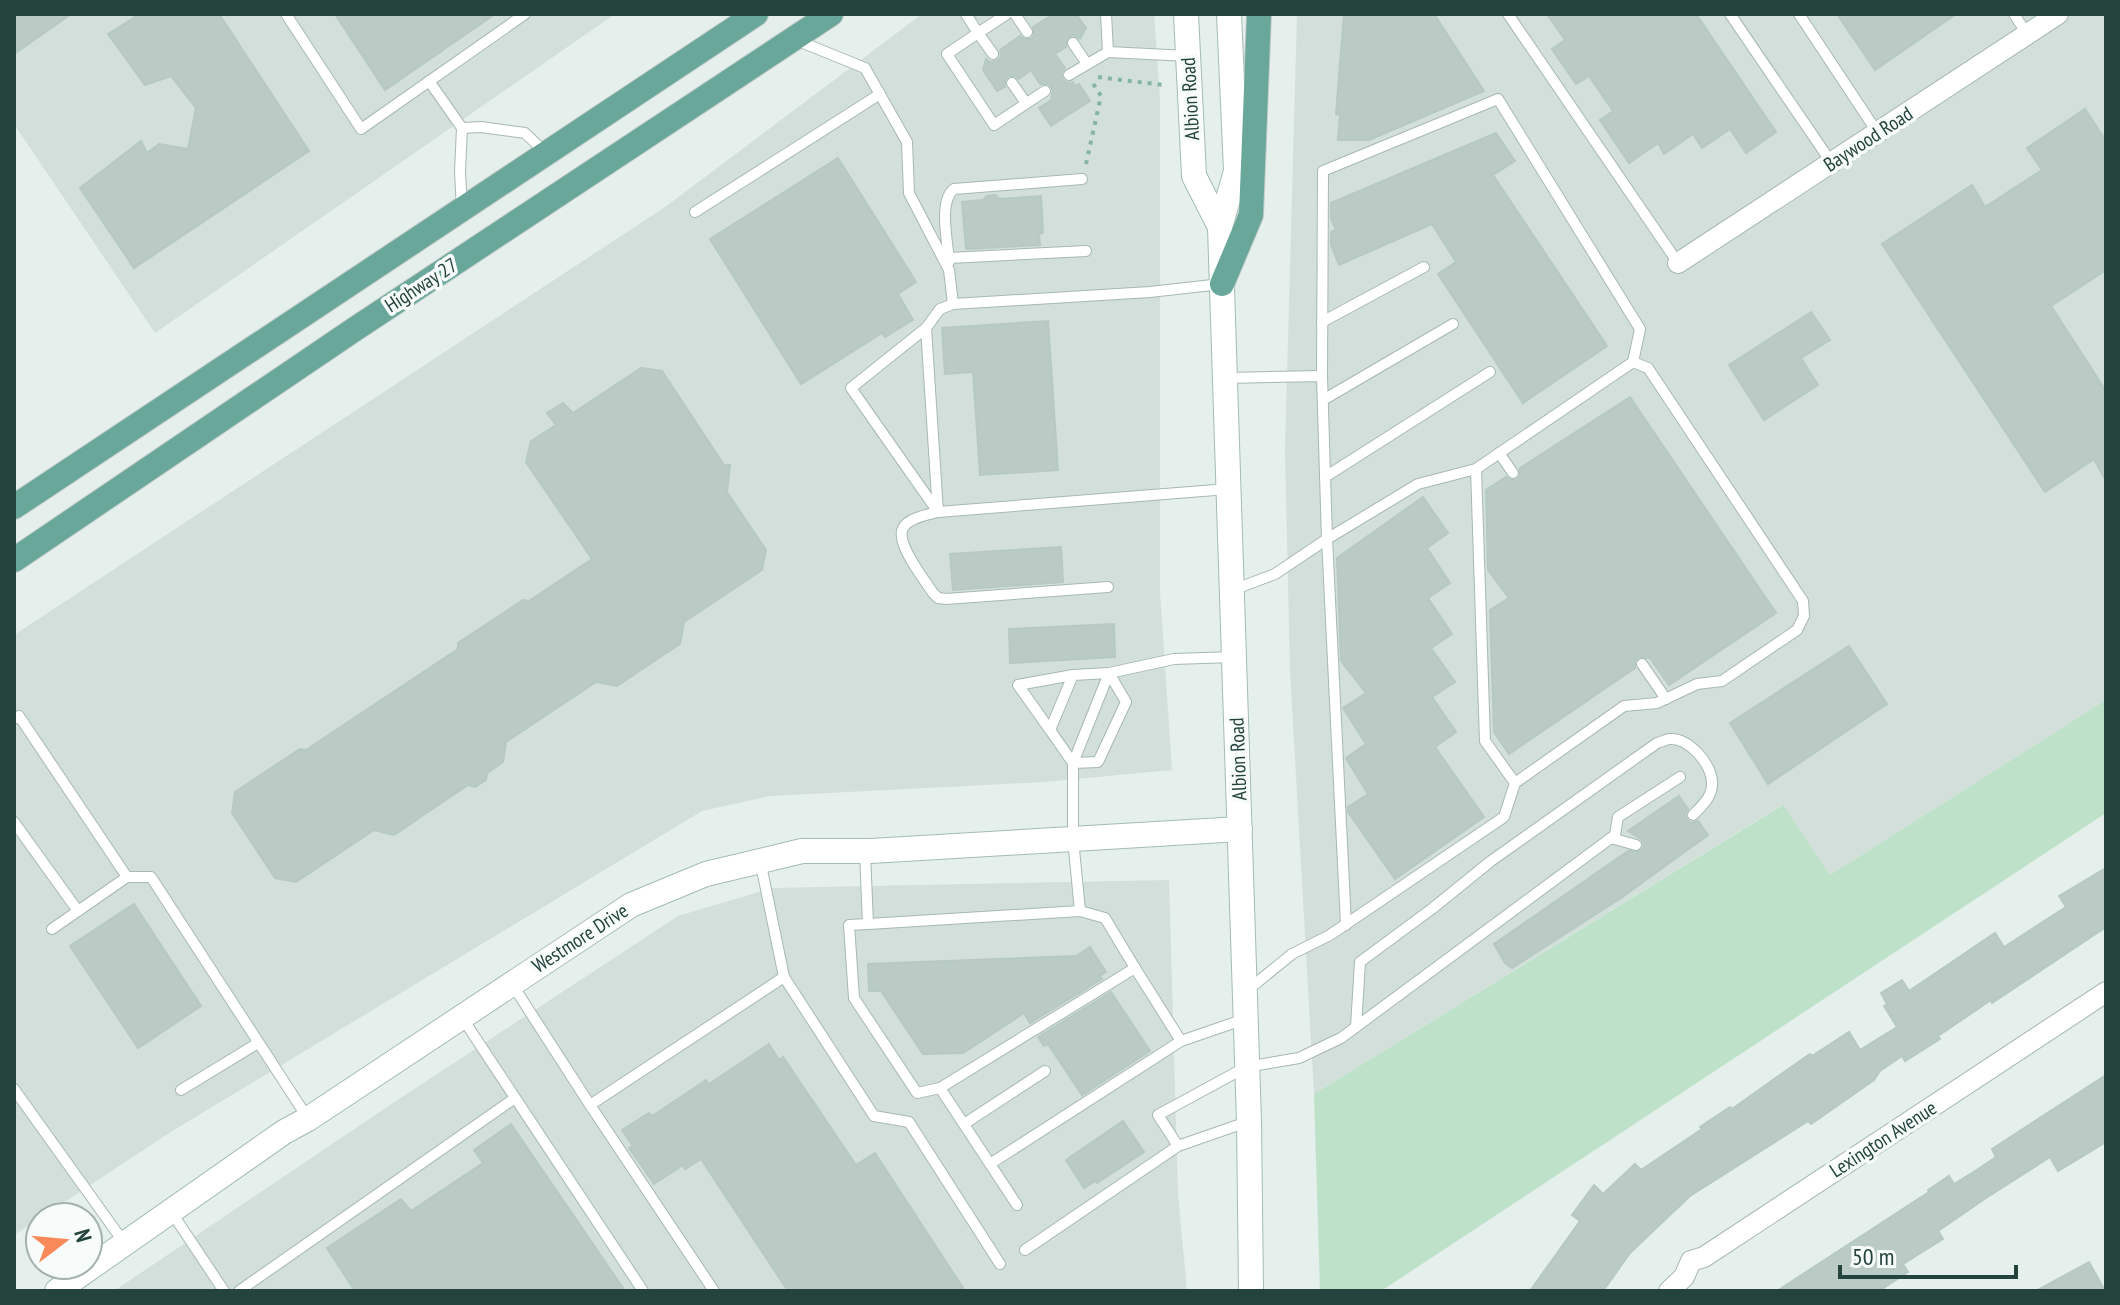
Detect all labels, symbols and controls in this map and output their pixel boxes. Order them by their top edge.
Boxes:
street label: Albion Road [1175,57,1205,141]
street label: Baywood Road [1819,101,1917,177]
street label: Highway 27 [380,252,462,318]
street label: Albion Road [1224,717,1252,801]
street label: Westmore Drive [527,897,633,979]
street label: Lexington Avenue [1825,1095,1941,1183]
north arrow [24,1201,104,1281]
text: N [68,1226,98,1245]
scale bar [1840,1229,2016,1279]
text: 50 m [1852,1241,1894,1272]

